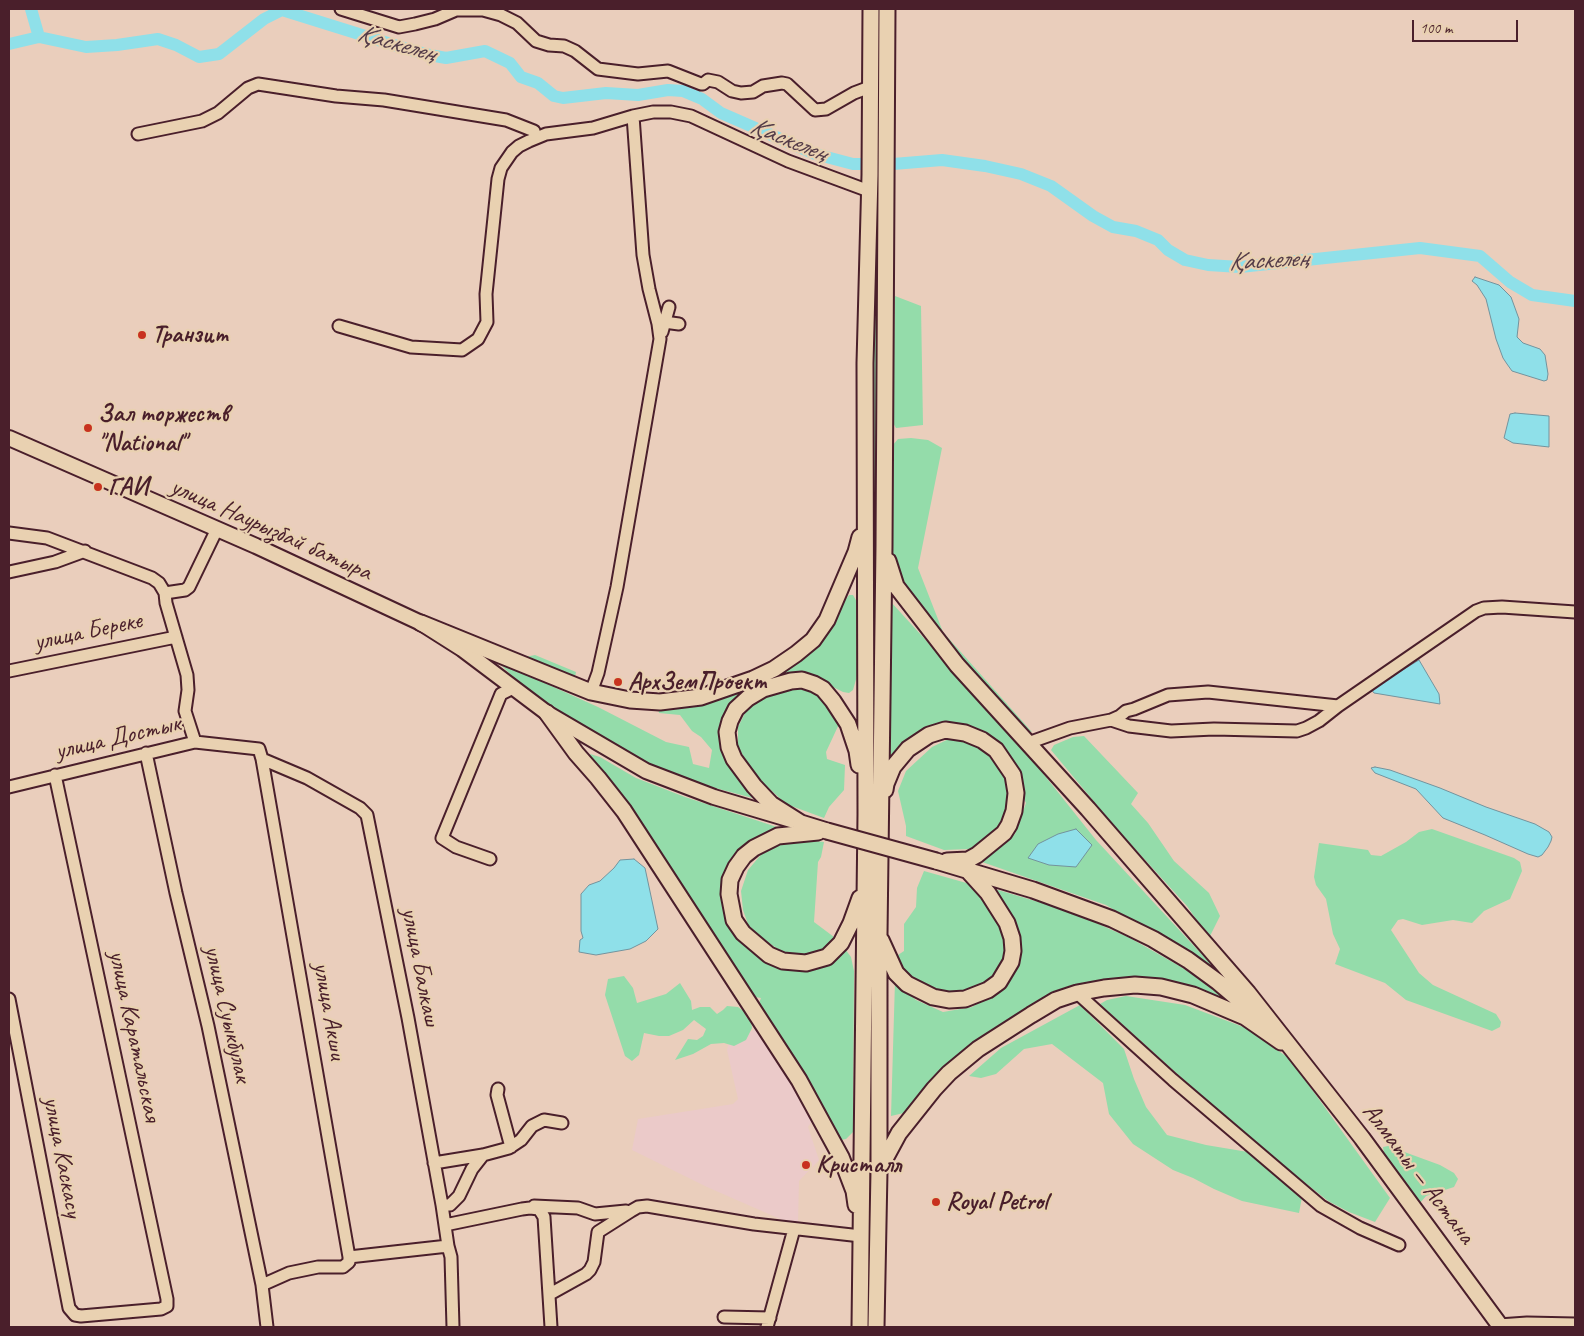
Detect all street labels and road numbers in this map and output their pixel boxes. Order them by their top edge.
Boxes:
street label: улица Наурызбай батыра [166,472,376,588]
street label: улица Береке [31,606,145,658]
street label: улица Достык [52,709,184,767]
street label: улица Балкаш [394,905,446,1029]
street label: улица Суыкбулак [197,943,257,1085]
street label: улица Каратальская [101,948,167,1124]
street label: улица Акши [306,960,352,1062]
street label: улица Каскасу [36,1094,88,1220]
street label: Алматы — Астана [1355,1098,1481,1250]

